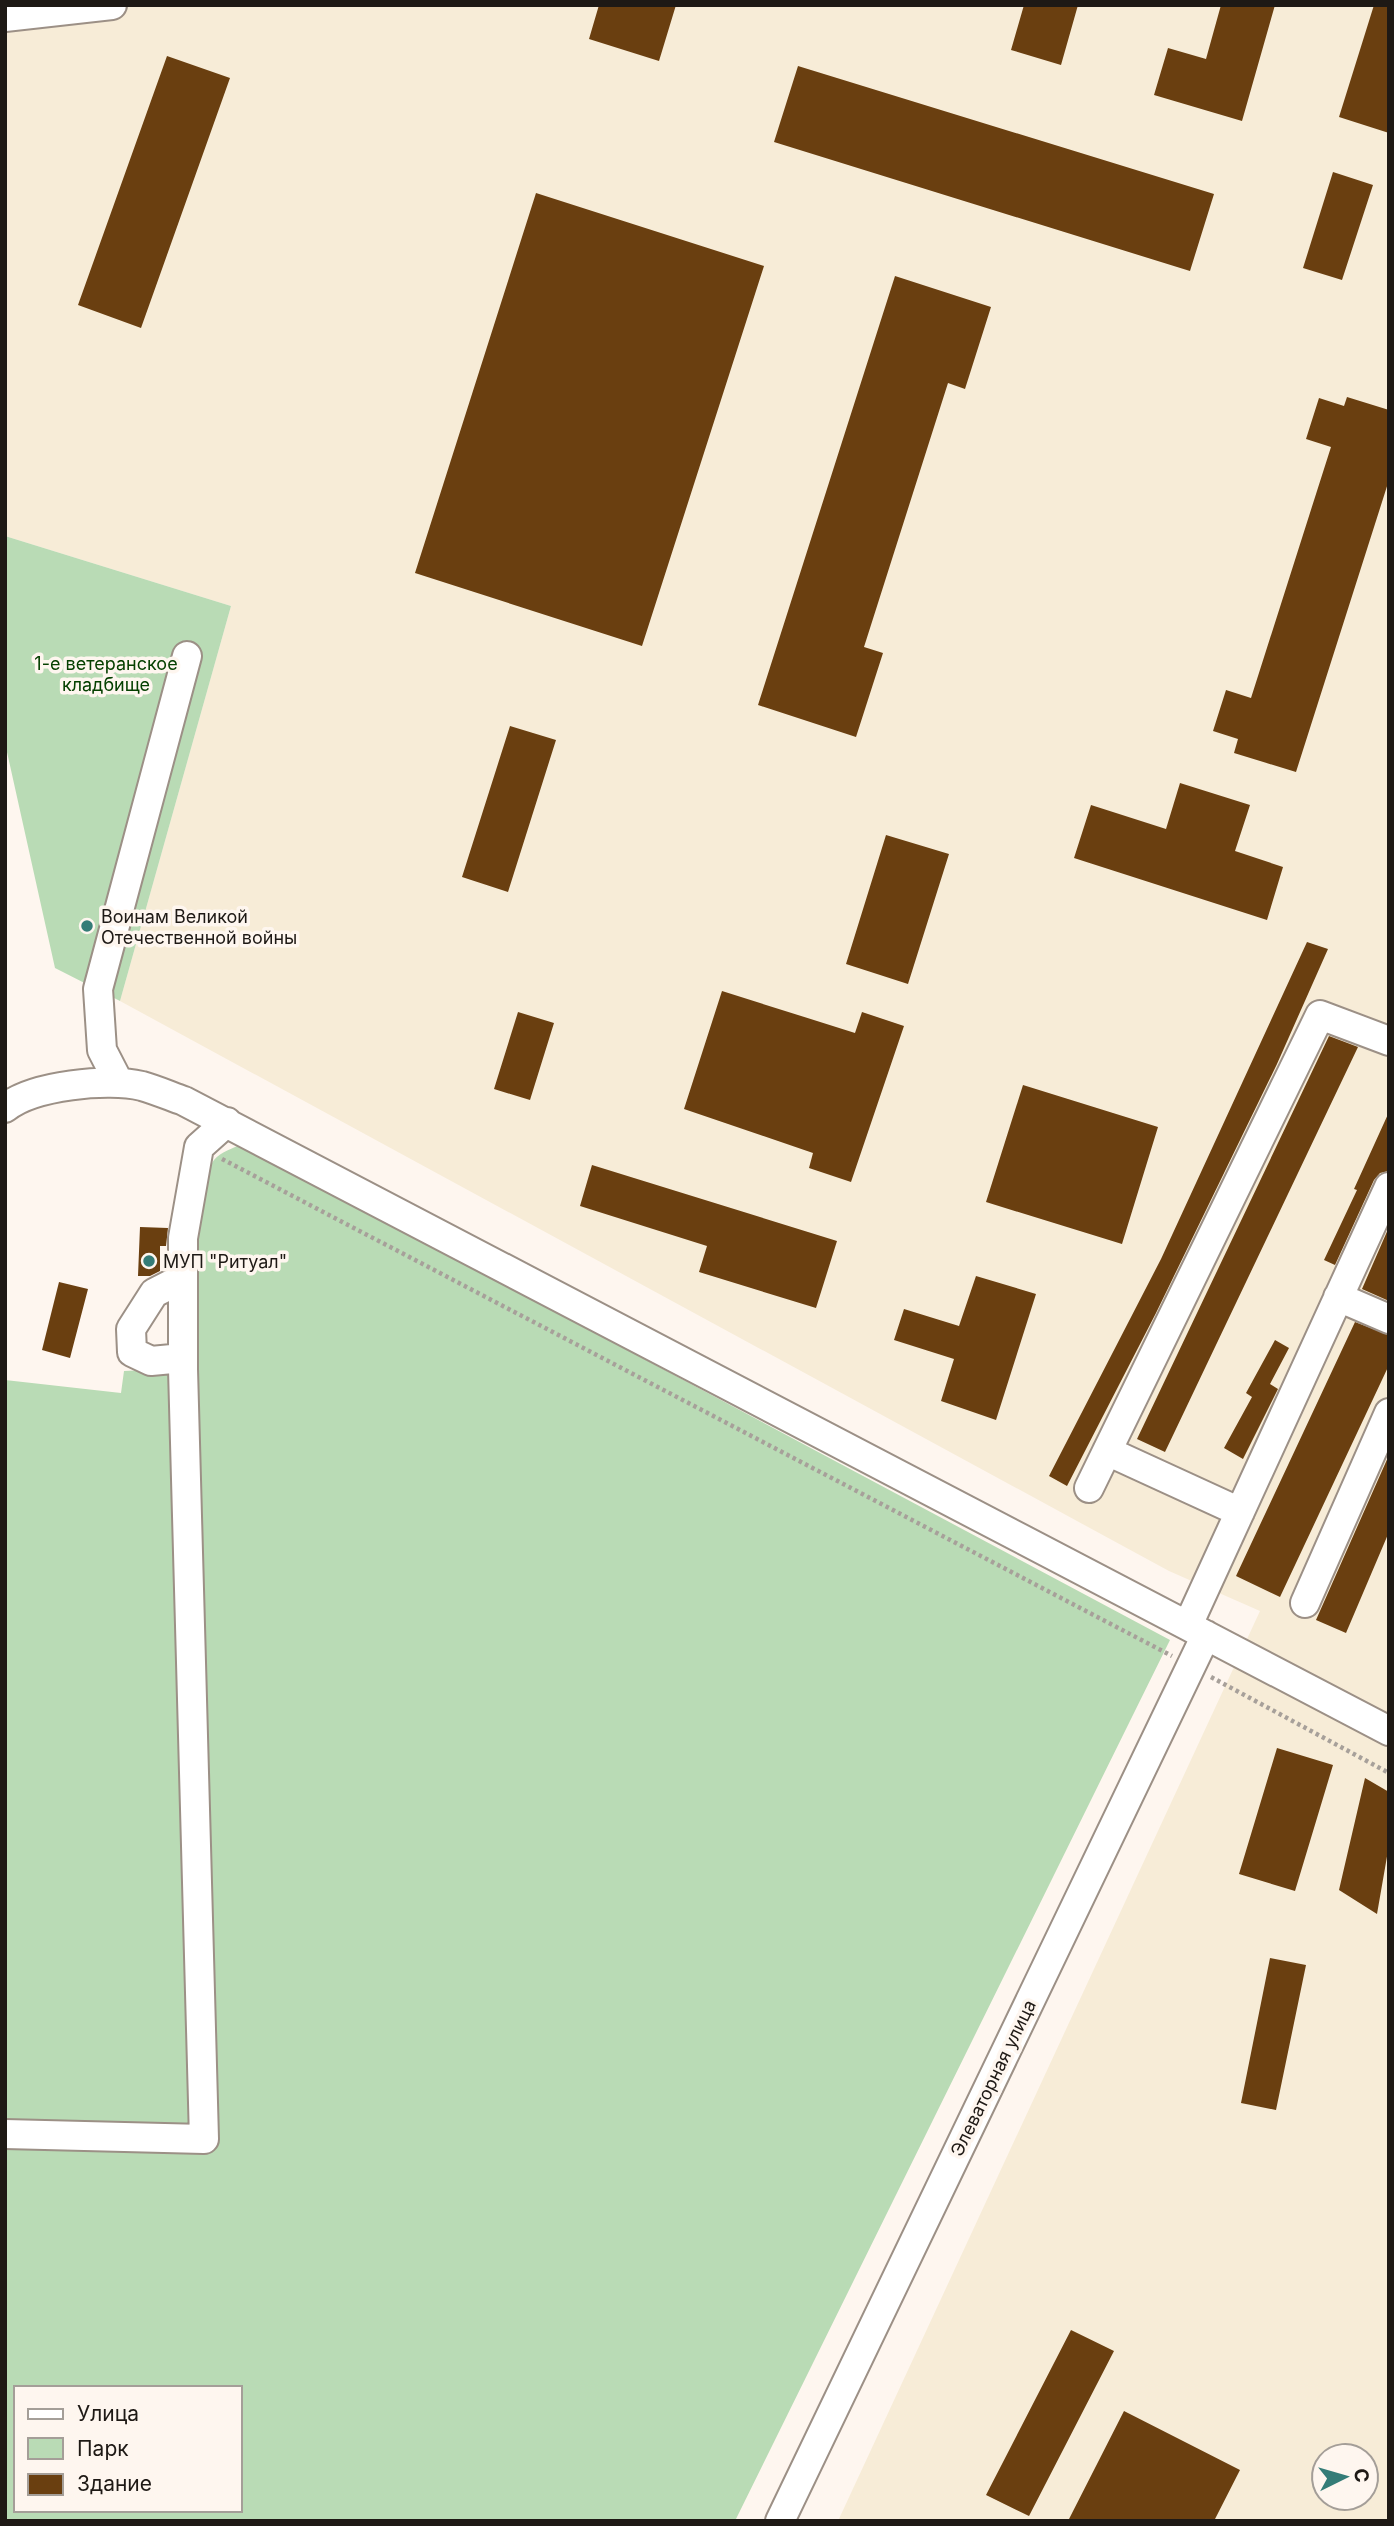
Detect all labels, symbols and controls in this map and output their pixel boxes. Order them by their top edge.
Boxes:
park label: 1-е ветеранское кладбище [34,653,178,695]
place label: Воинам Великой Отечественной войны [101,906,297,948]
marker: Воинам Великой Отечественной войны [79,918,95,934]
place label: МУП "Ритуал" [163,1251,287,1272]
marker: МУП "Ритуал" [141,1253,157,1269]
street label: Элеваторная улица [946,1996,1040,2160]
legend [14,2386,242,2512]
text: Улица [77,2401,139,2426]
text: Парк [77,2436,129,2461]
north arrow [1310,2442,1380,2512]
text: С [1349,2468,1374,2484]
text: Здание [77,2471,152,2496]

